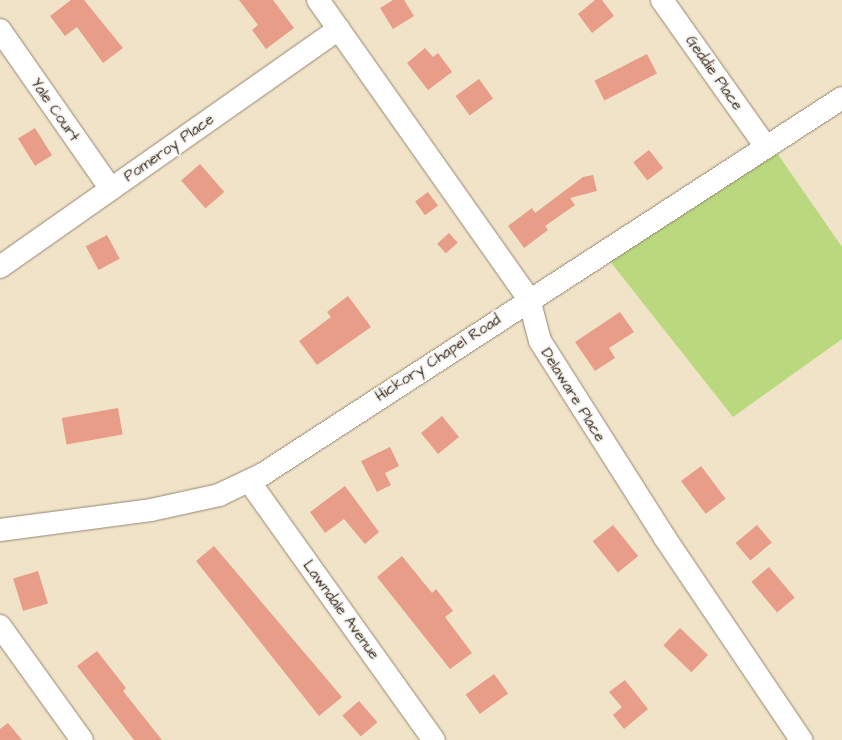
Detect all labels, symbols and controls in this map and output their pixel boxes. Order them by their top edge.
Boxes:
street label: Geddie Place [682,32,746,114]
street label: Yale Court [27,75,83,145]
street label: Pomeroy Place [120,110,218,186]
street label: Hickory Chapel Road [372,311,504,405]
street label: Delaware Place [537,345,609,445]
street label: Lawndale Avenue [299,557,383,663]

